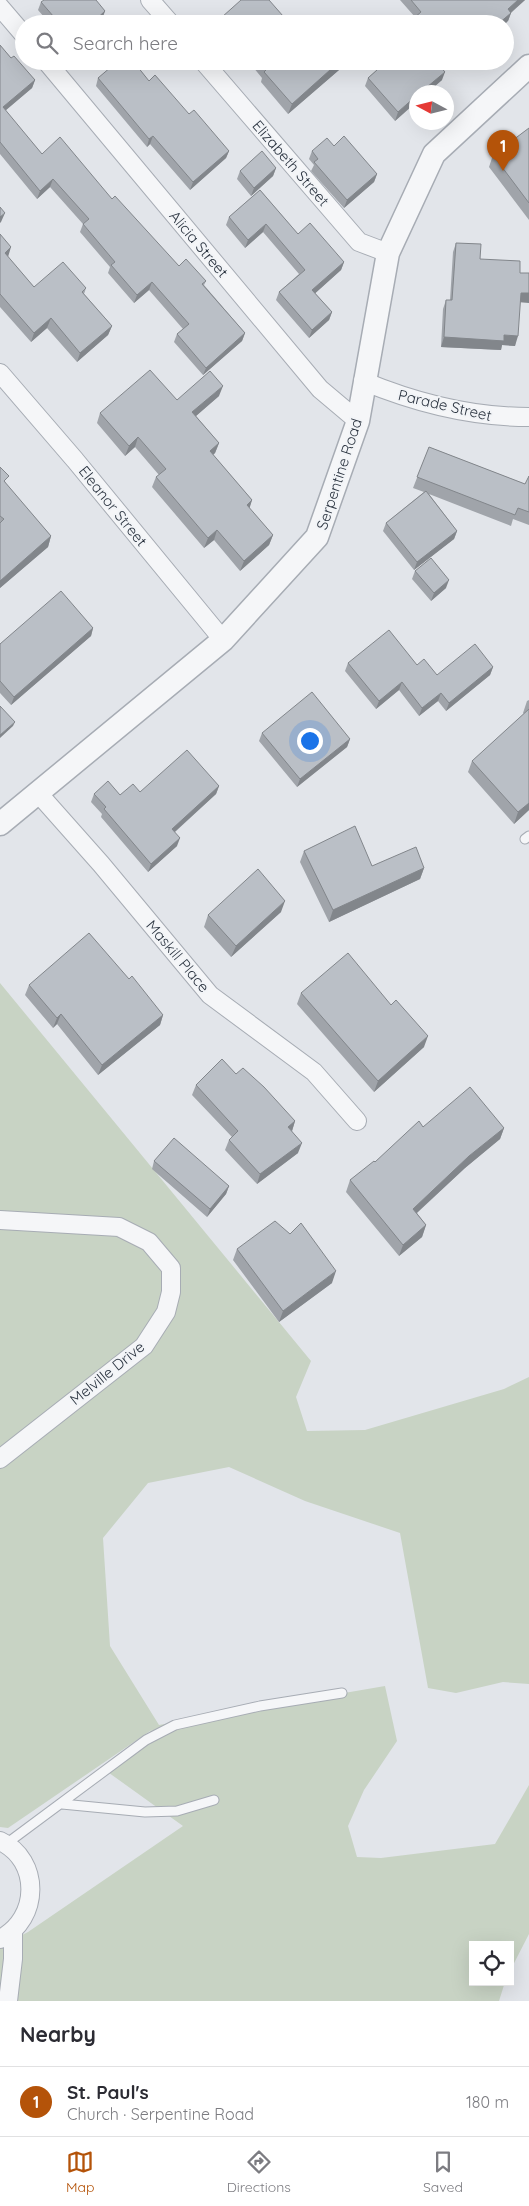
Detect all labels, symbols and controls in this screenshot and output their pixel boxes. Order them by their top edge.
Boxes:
search box [15,15,514,70]
icon: search [33,29,61,57]
text: Search here [73,31,178,55]
north arrow [409,85,454,130]
street label: Elizabeth Street [248,116,334,210]
pin: 1 [487,130,519,171]
street label: Alicia Street [166,207,232,281]
street label: Parade Street [396,385,494,425]
street label: Serpentine Road [312,416,366,532]
street label: Eleanor Street [75,462,151,550]
your location [297,728,323,754]
street label: Maskill Place [142,916,214,996]
street label: Melville Drive [66,1337,148,1409]
map controls [469,1941,514,1986]
button: locate [469,1941,514,1986]
text: Nearby [20,2021,96,2047]
text: St. Paul's [67,2080,149,2104]
text: 1 [33,2092,39,2112]
text: 180 m [466,2092,509,2112]
text: Church · Serpentine Road [67,2104,254,2124]
tab: Map [66,2148,95,2196]
tab: Directions [227,2148,291,2196]
tab: Saved [423,2148,463,2196]

